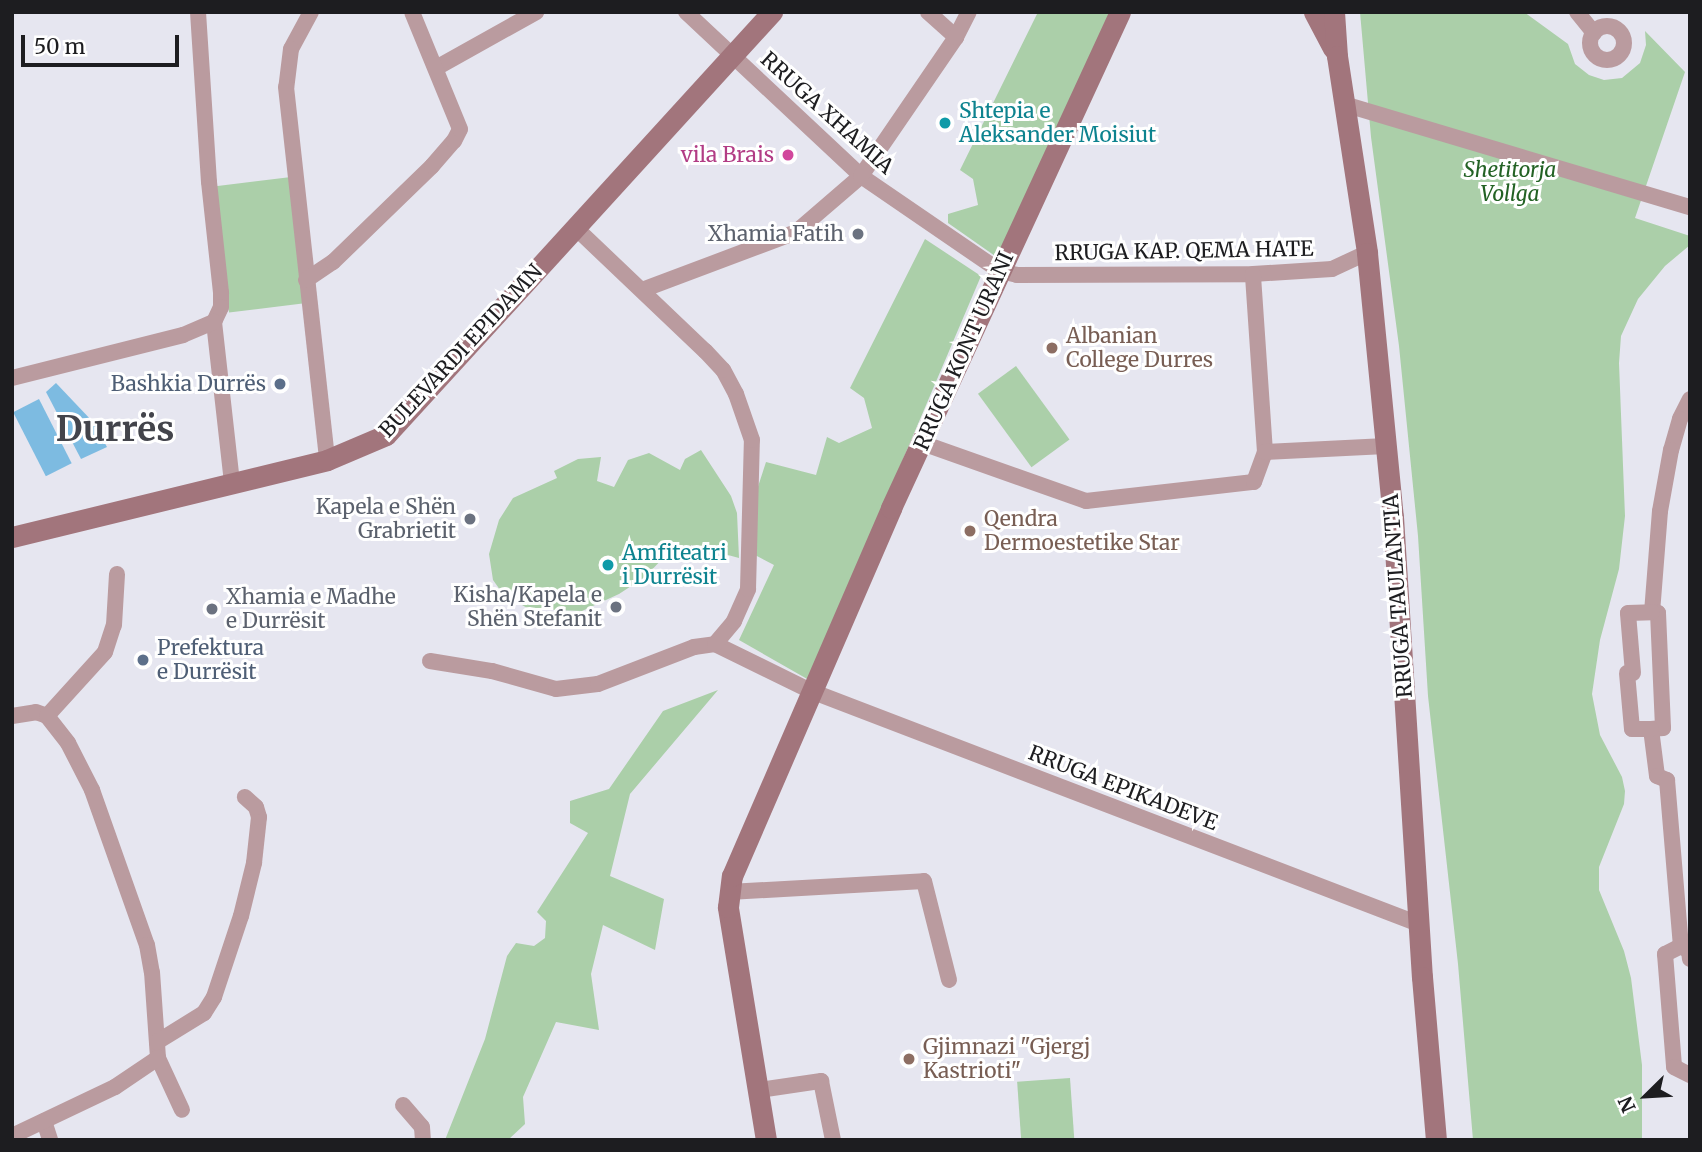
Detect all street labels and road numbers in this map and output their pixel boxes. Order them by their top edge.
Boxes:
street label: RRUGA XHAMIA [755,47,899,179]
street label: RRUGA KAP. QEMA HATE [1054,236,1314,266]
street label: RRUGA KONT URANI [909,248,1019,454]
street label: BULEVARDI EPIDAMN [374,259,548,443]
street label: RRUGA TAULANTIA [1378,493,1418,699]
street label: RRUGA EPIKADEVE [1025,740,1221,836]

